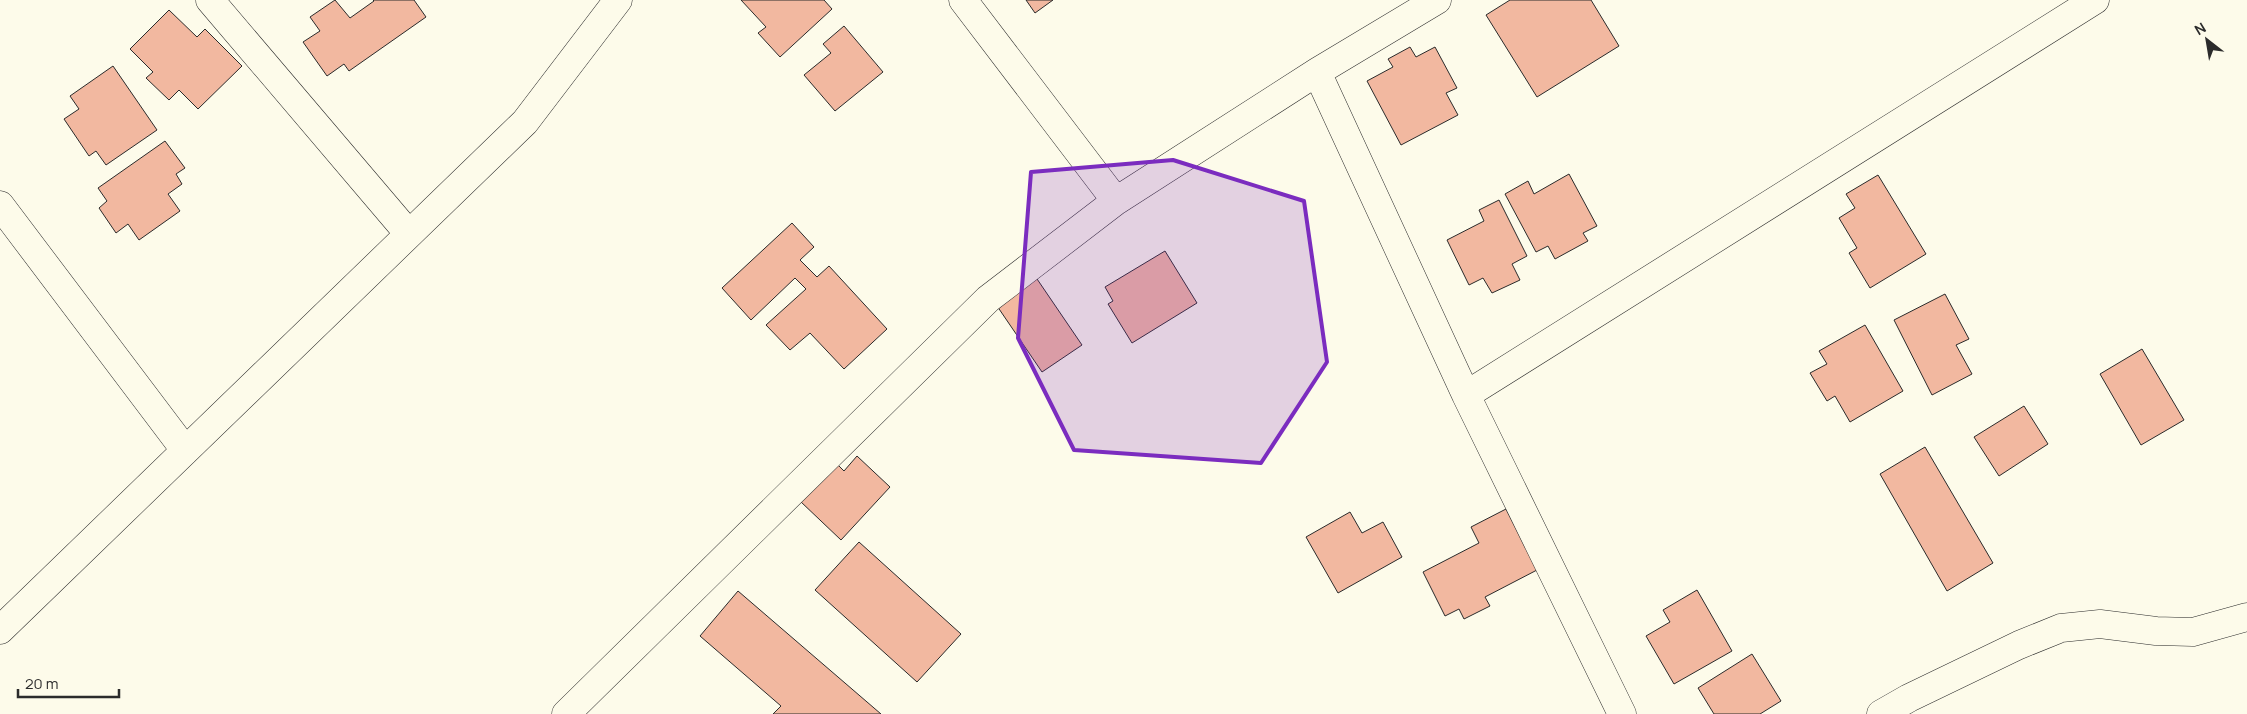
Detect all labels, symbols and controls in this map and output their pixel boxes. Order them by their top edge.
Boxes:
north arrow [2182,15,2232,65]
text: N [2191,18,2209,39]
scale bar [18,666,119,698]
text: 20 m [25,673,58,694]

